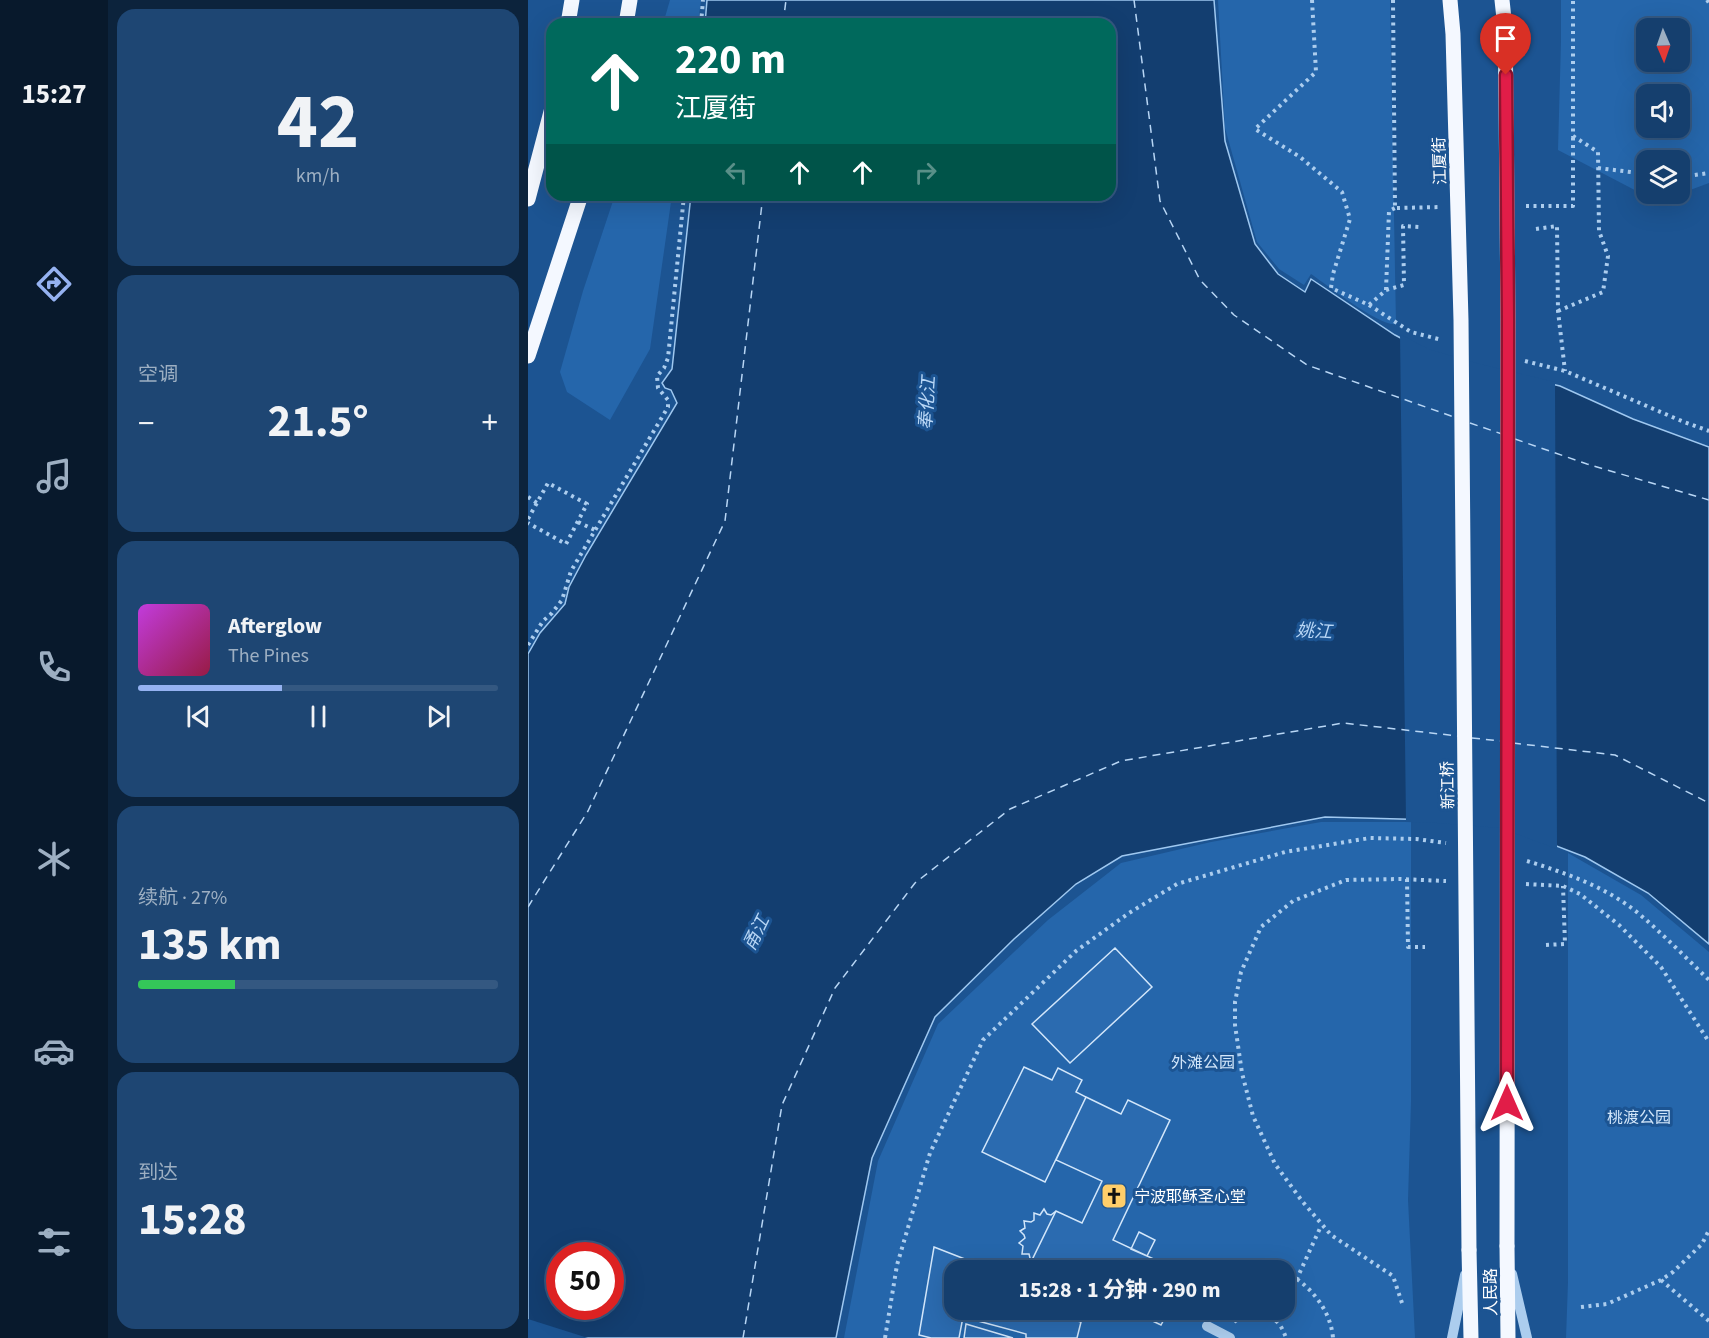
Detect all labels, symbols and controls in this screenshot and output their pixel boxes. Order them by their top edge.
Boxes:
pin [1480,13,1531,75]
north arrow [1636,18,1690,72]
map controls [1636,18,1690,204]
icon: arrive [1489,22,1522,55]
text: 220 m [675,30,786,90]
icon: ahead [576,42,654,120]
text: 42 [277,67,359,178]
text: 15:27 [21,75,87,114]
button: sound [1636,84,1690,138]
text: 江厦街 [675,89,756,128]
street label: 江厦街 [1428,137,1452,185]
button: layers [1636,150,1690,204]
icon: left [720,156,753,189]
icon: ahead [783,156,816,189]
icon: ahead [846,156,879,189]
icon: right [909,156,942,189]
text: km/h [296,162,340,190]
icon: directions [33,263,75,305]
text: 空调 [138,361,178,389]
water label: 奉化江 [913,373,942,431]
text: 21.5° [267,390,369,454]
text: − [138,400,154,447]
text: + [482,400,498,447]
icon: music [33,455,75,497]
text: Afterglow [228,610,322,642]
water label: 姚江 [1295,618,1335,645]
text: The Pines [228,642,309,670]
icon: phone [33,646,75,688]
icon: previous [182,700,215,733]
icon: pause [302,700,335,733]
icon: next [422,700,455,733]
street label: 新江桥 [1437,761,1459,809]
icon: climate [33,838,75,880]
text: 续航 · 27% [138,884,227,912]
water label: 甬江 [737,910,776,955]
text: 135 km [138,913,282,977]
icon: car [33,1030,75,1072]
park label: 外滩公园 [1171,1052,1235,1074]
position arrow [1475,1071,1539,1135]
park label: 桃渡公园 [1607,1107,1671,1129]
text: 到达 [138,1159,178,1187]
church icon: 宁波耶稣圣心堂 [1099,1181,1129,1211]
place label: 宁波耶稣圣心堂 [1134,1186,1246,1208]
text: 15:28 [138,1188,247,1252]
icon: filters [33,1221,75,1263]
speed limit sign: 50 [546,1242,624,1320]
street label: 人民路 [1480,1268,1502,1316]
text: 15:28 · 1 分钟 · 290 m [1019,1274,1220,1306]

